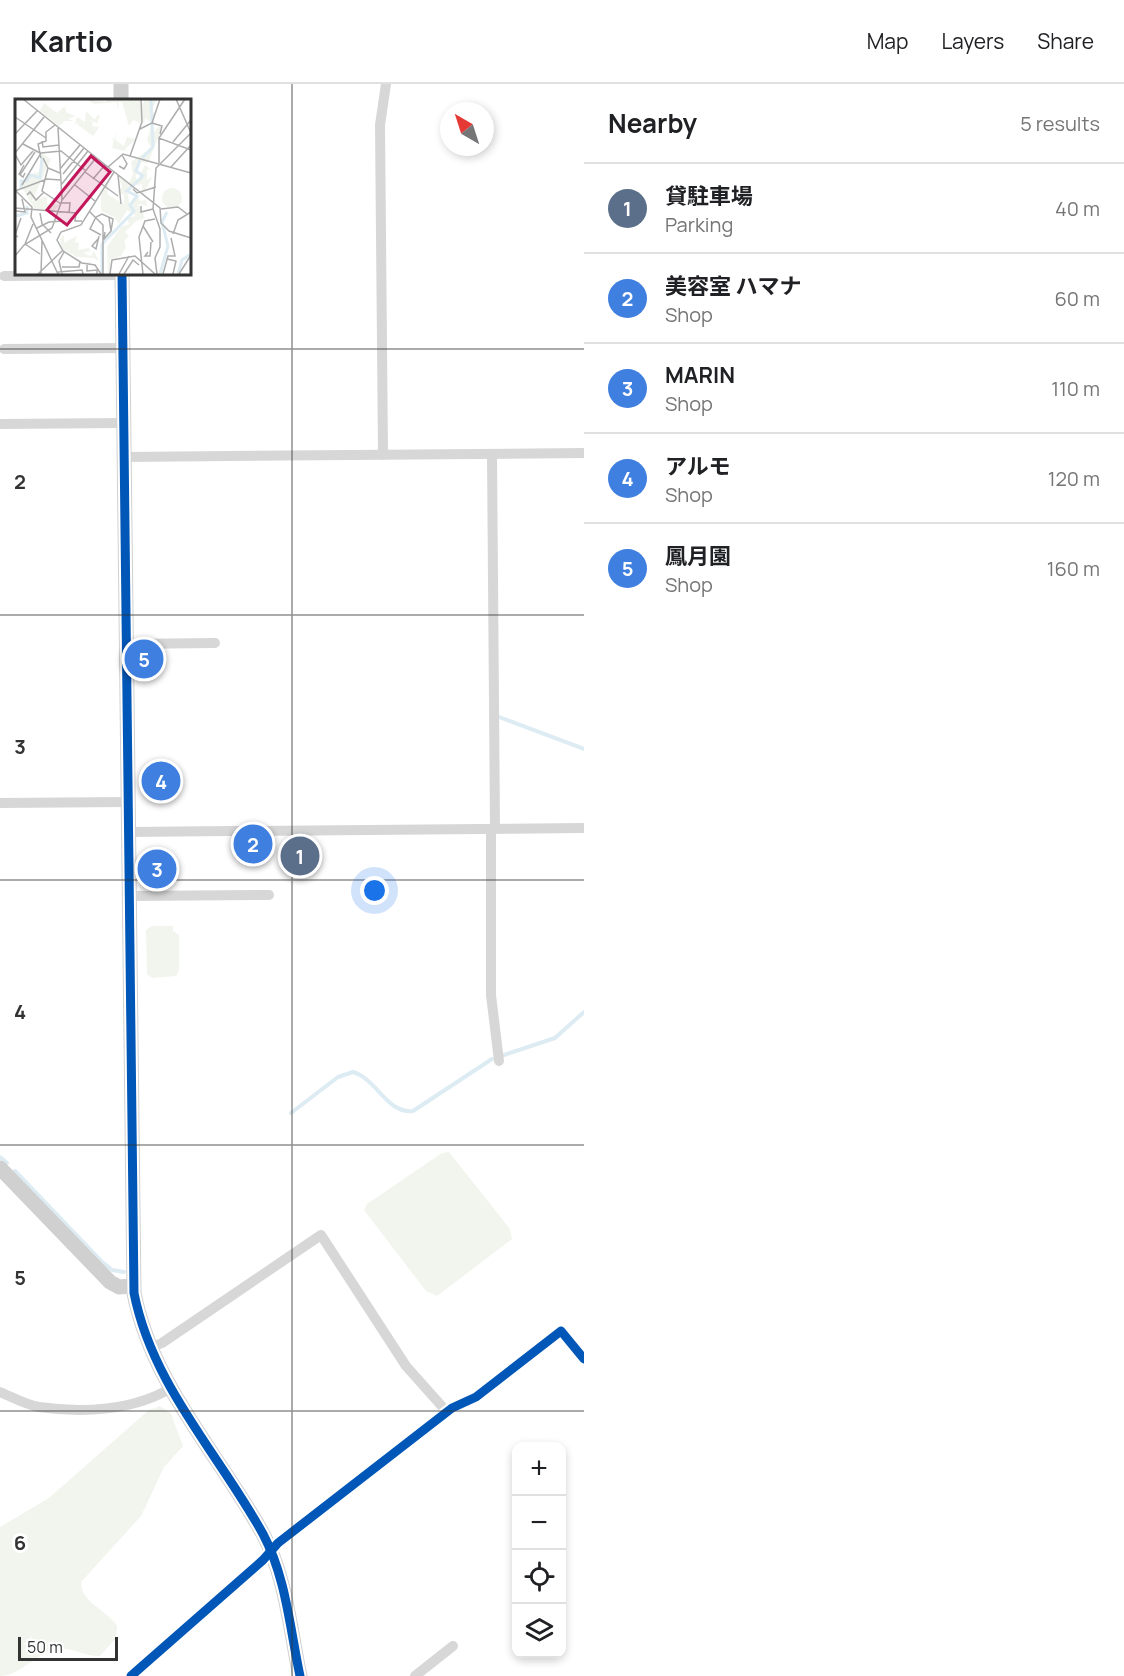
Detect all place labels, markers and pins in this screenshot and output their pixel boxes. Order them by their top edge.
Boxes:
pin: 5 [124,636,164,682]
pin: 4 [142,758,180,804]
pin: 2 [234,822,272,867]
pin: 1 [280,834,320,878]
pin: 3 [138,846,176,892]

